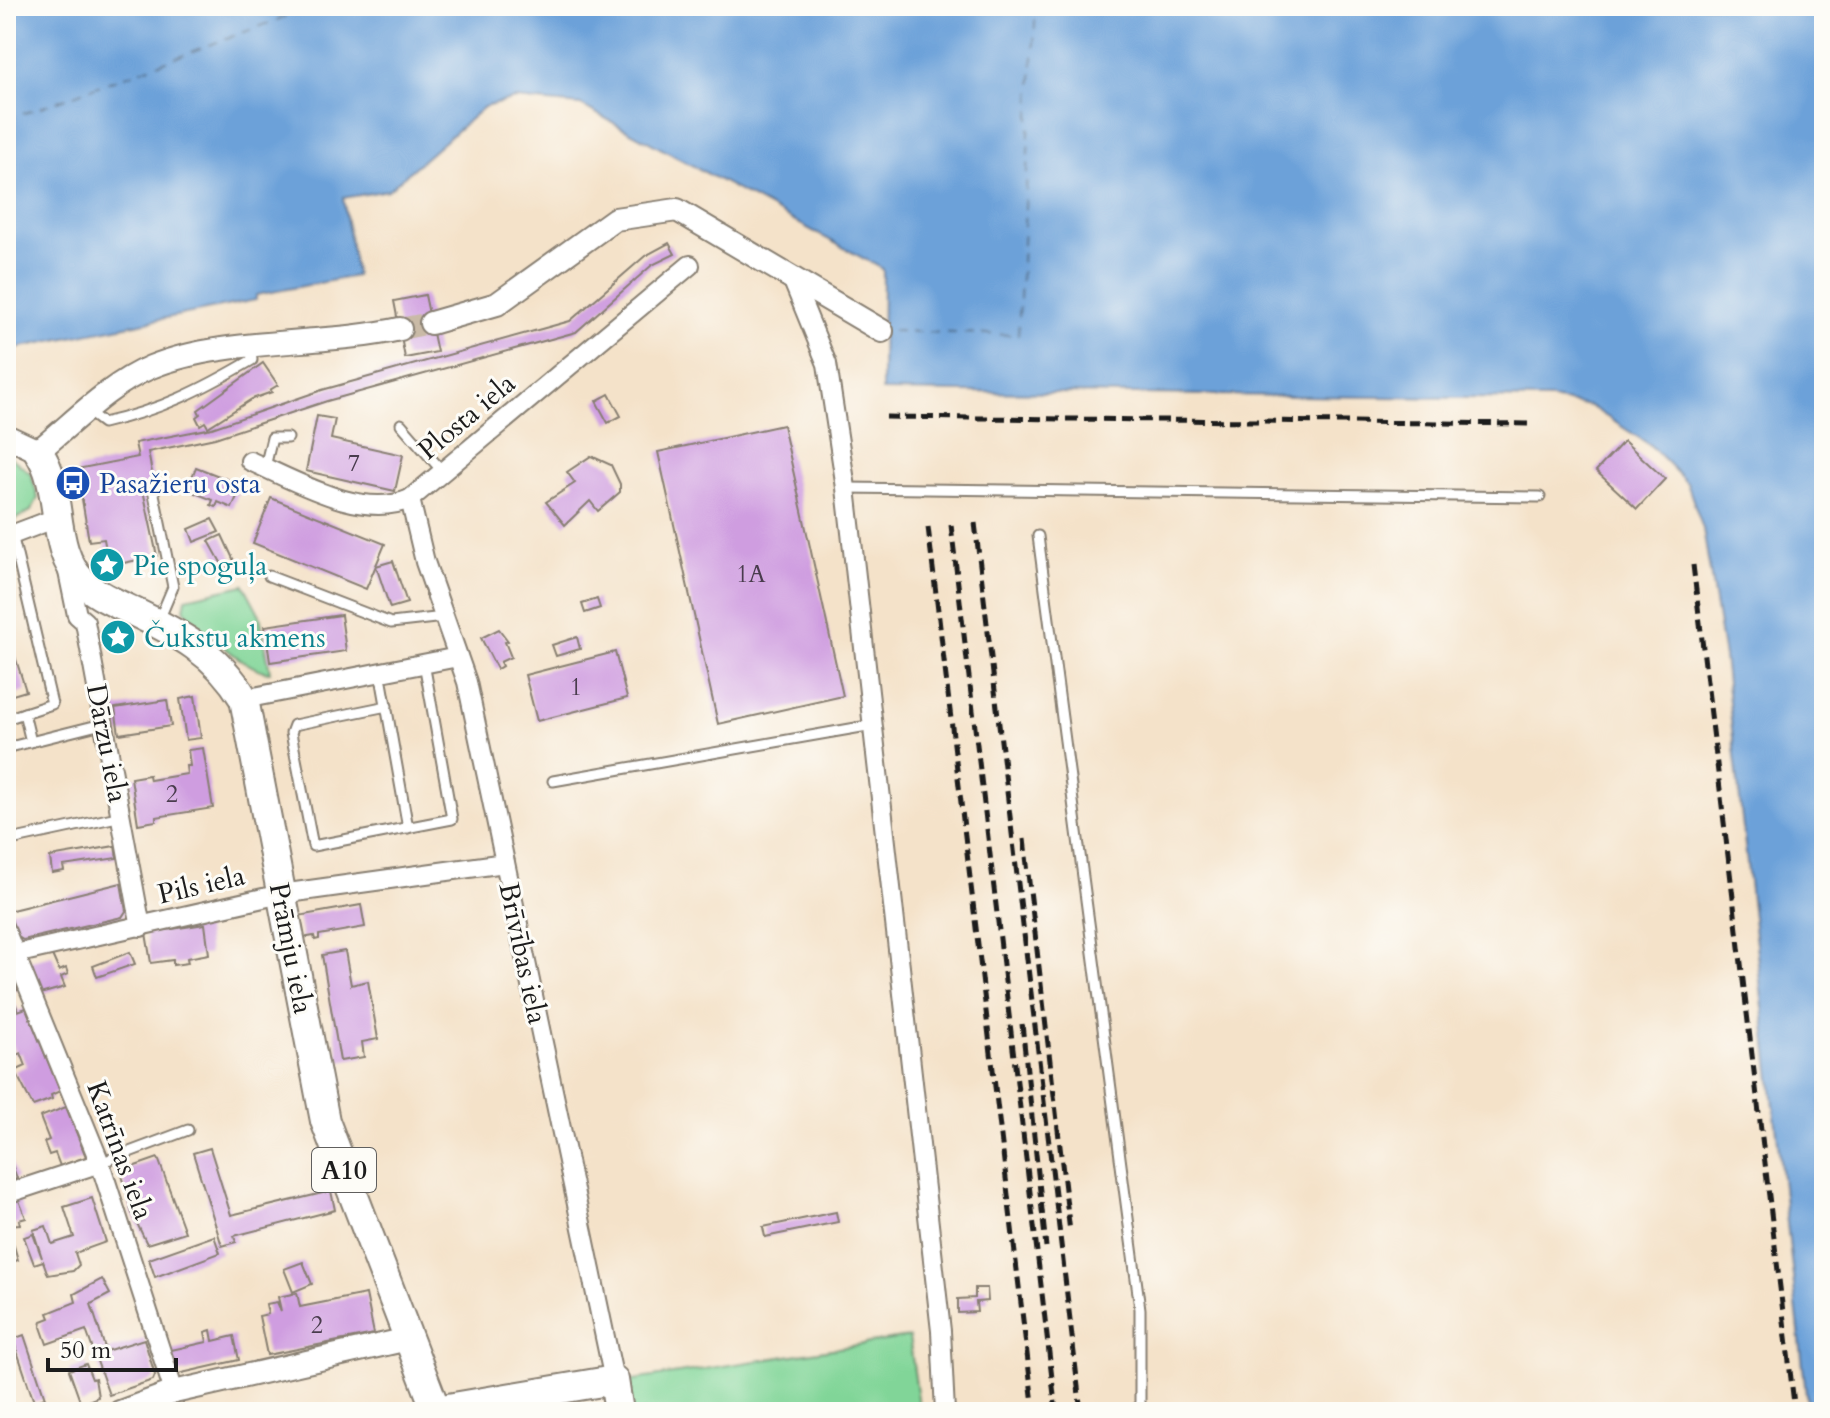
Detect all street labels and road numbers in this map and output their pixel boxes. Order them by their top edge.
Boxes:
street label: Plosta iela [410,365,523,469]
street label: Dārzu iela [77,681,137,806]
street label: Pils iela [154,857,249,913]
street label: Prāmju iela [260,879,322,1017]
street label: Brīvības iela [489,879,557,1027]
street label: Katrīnas iela [77,1076,163,1225]
road number: A10 [312,1148,376,1192]

